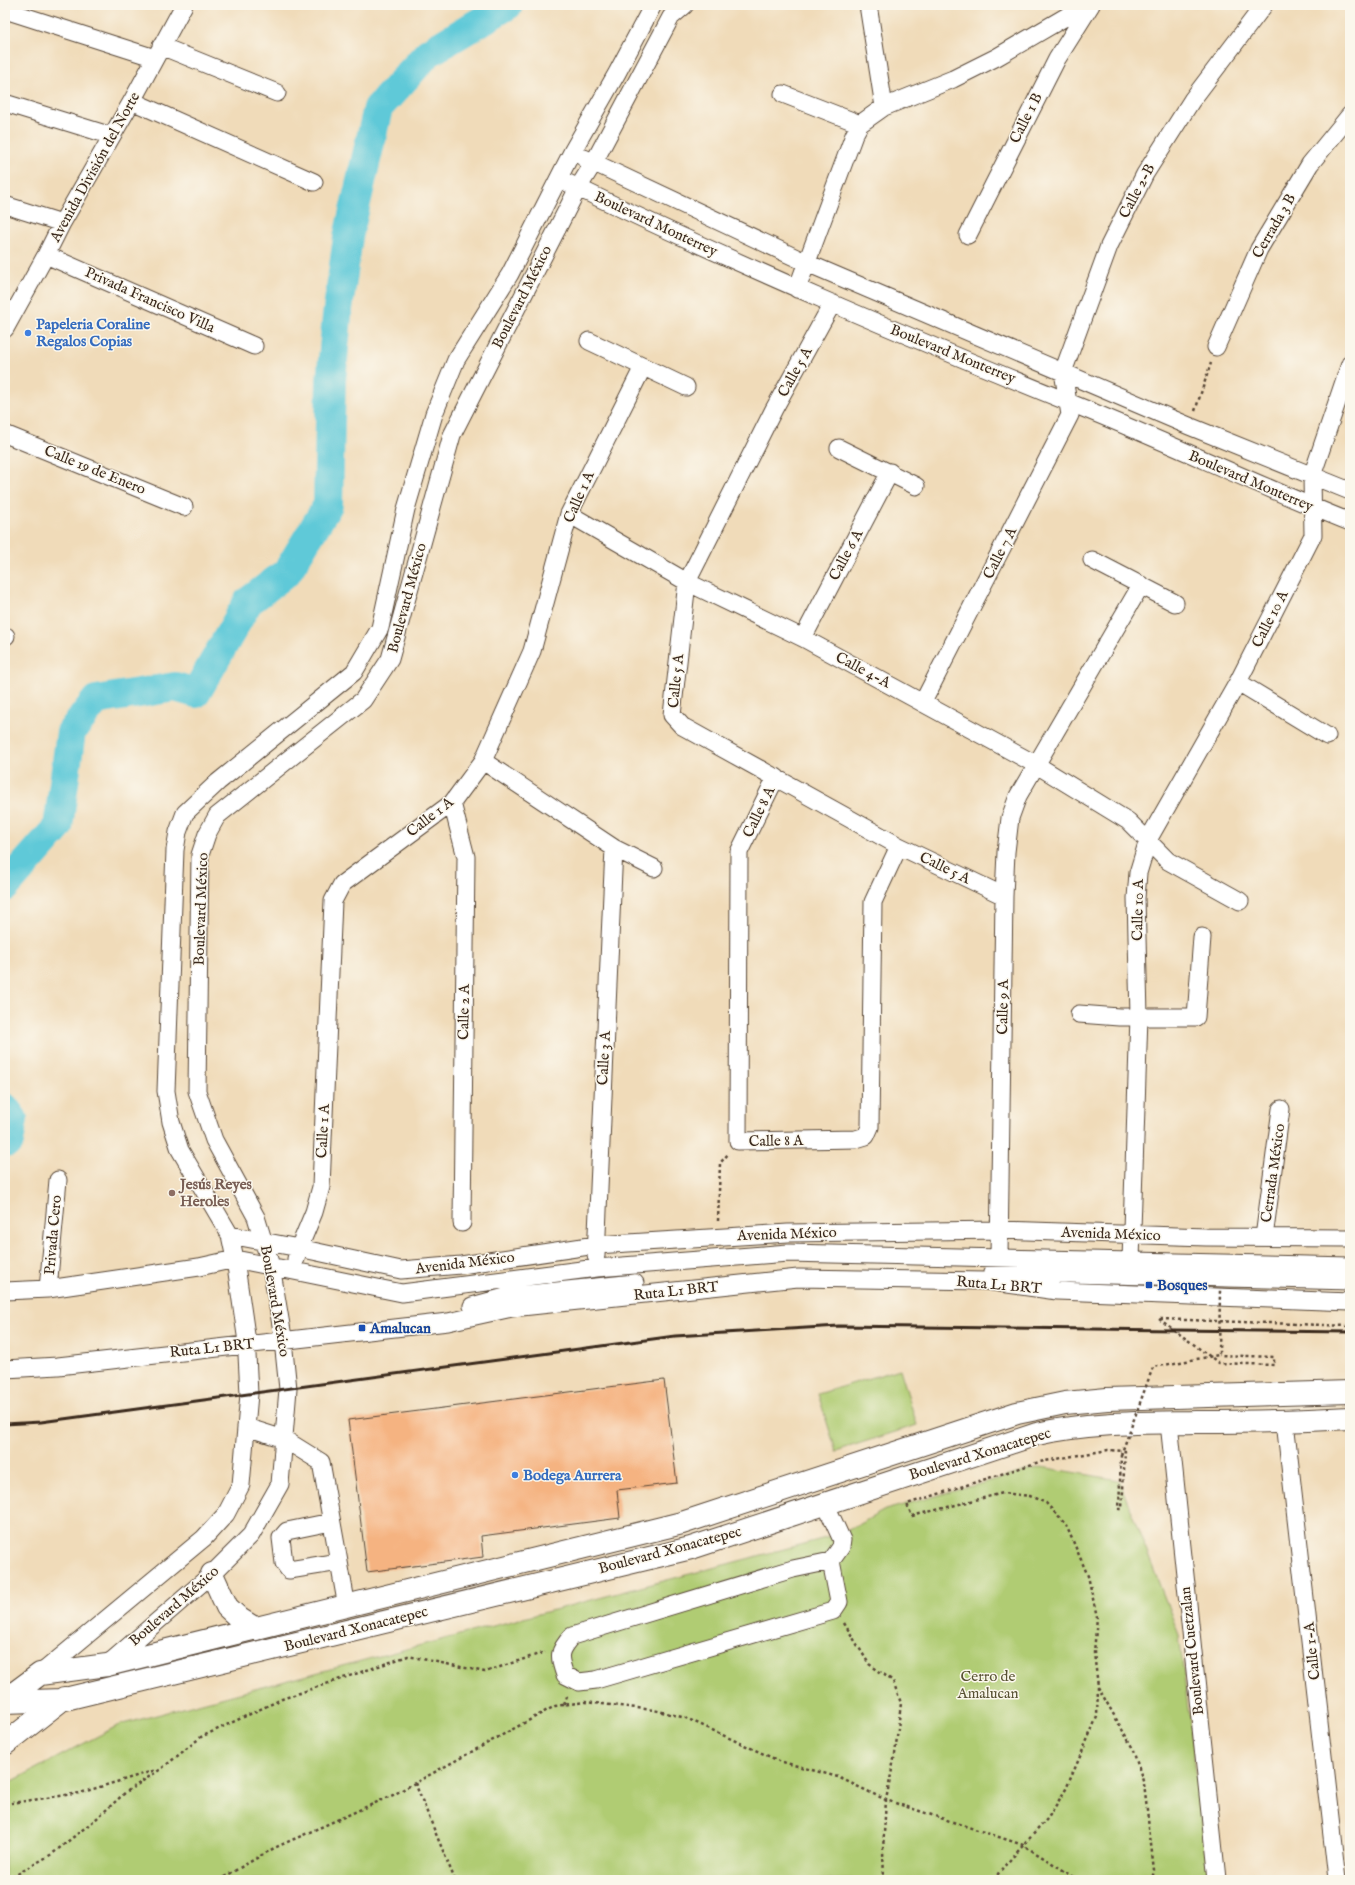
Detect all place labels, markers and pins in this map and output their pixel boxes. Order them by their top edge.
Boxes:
place label: Papeleria Coraline Regalos Copias [36,315,150,351]
marker: Papeleria Coraline Regalos Copias [23,328,33,338]
place label: Jesús Reyes Heroles [178,1175,253,1211]
marker: Jesús Reyes Heroles [167,1188,177,1198]
place label: Bosques [1157,1276,1208,1295]
marker: Bosques [1144,1280,1154,1290]
place label: Amalucan [369,1319,431,1338]
marker: Amalucan [357,1323,367,1333]
place label: Bodega Aurrera [523,1466,622,1485]
marker: Bodega Aurrera [510,1470,520,1480]

